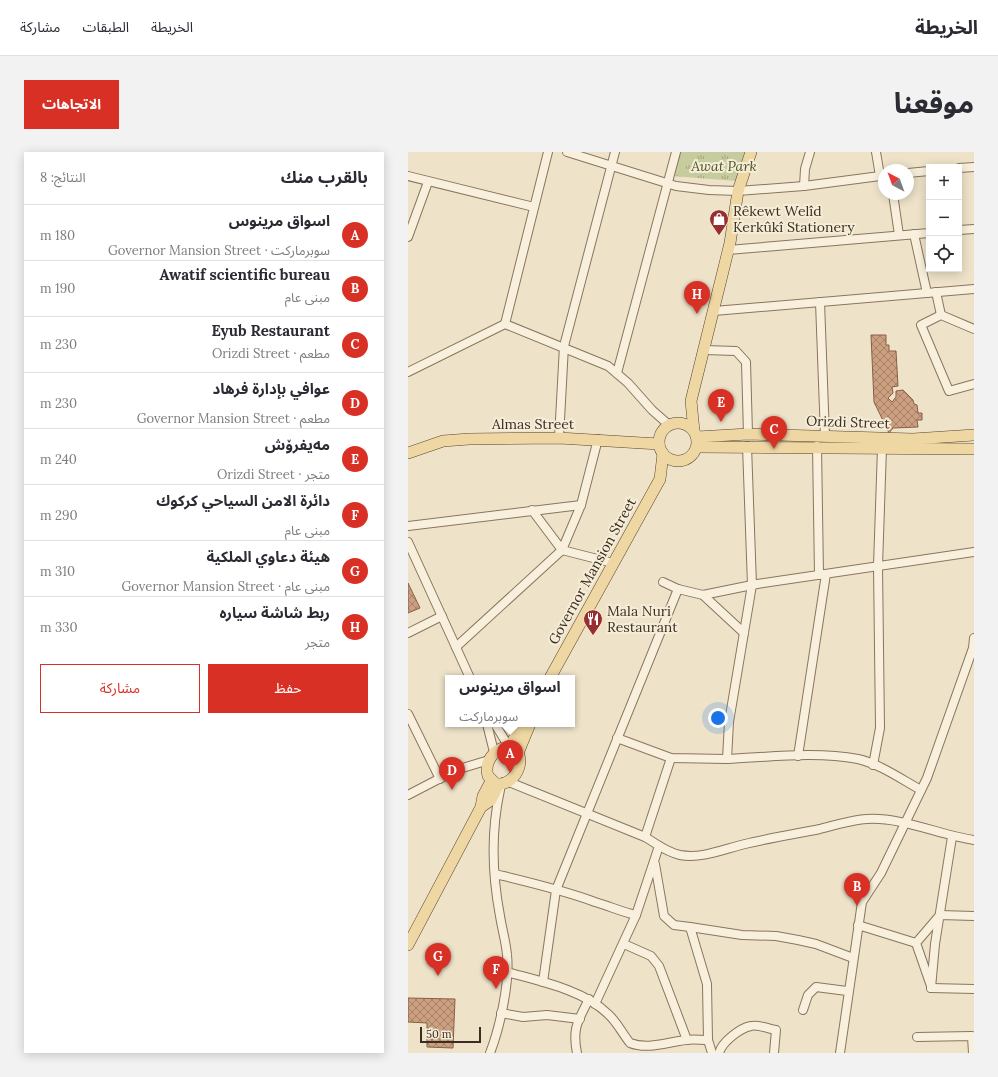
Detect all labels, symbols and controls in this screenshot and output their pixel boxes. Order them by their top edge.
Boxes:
text: الخريطة [915,15,978,39]
text: مشاركة [20,18,60,36]
text: الطبقات [82,18,129,36]
text: الخريطة [151,18,193,36]
button: الاتجاهات [24,80,119,129]
text: موقعنا [894,85,974,121]
park label: Awat Park [690,157,757,175]
north arrow [878,164,914,200]
map controls [926,164,962,272]
button: + [926,164,962,200]
text: بالقرب منك [281,166,368,188]
text: النتائج: 8 [40,169,85,186]
button: − [926,200,962,236]
place label: Rêkewt Welîd Kerkûkî Stationery [733,202,855,236]
shop icon: Rêkewt Welîd Kerkûkî Stationery [708,208,730,236]
text: اسواق مرينوس [229,211,330,230]
text: 180 m [40,227,75,244]
text: A [351,227,359,244]
button: locate [926,236,962,272]
text: سوبرماركت · Governor Mansion Street [108,242,330,259]
text: Awatif scientific bureau [160,265,330,284]
text: 190 m [40,280,75,297]
text: B [351,280,359,297]
pin: H [684,281,710,314]
text: مبنى عام [285,289,330,306]
text: Eyub Restaurant [211,321,330,340]
text: 230 m [40,336,77,353]
text: C [351,336,359,353]
text: مطعم · Orizdi Street [212,345,330,362]
text: عوافي بإدارة فرهاد [212,379,330,398]
pin: E [708,389,734,422]
text: 230 m [40,395,77,412]
text: D [350,395,360,412]
text: مطعم · Governor Mansion Street [137,410,330,427]
street label: Orizdi Street [806,412,891,432]
street label: Almas Street [491,415,575,433]
pin: C [761,416,787,449]
text: مەیفرۆش [265,435,330,454]
text: 240 m [40,451,77,468]
text: E [351,451,359,468]
text: متجر · Orizdi Street [217,466,330,483]
text: دائرة الامن السياحي كركوك [156,491,330,510]
street label: Governor Mansion Street [544,494,640,647]
text: 290 m [40,507,78,524]
text: F [351,507,359,524]
text: مبنى عام [285,522,330,539]
text: هيئة دعاوي الملكية [206,547,330,566]
text: 310 m [40,563,75,580]
text: G [350,563,360,580]
text: مبنى عام · Governor Mansion Street [121,578,330,595]
place label: Mala Nuri Restaurant [607,602,678,636]
text: ربط شاشة سياره [219,603,330,622]
restaurant icon: Mala Nuri Restaurant [582,608,604,636]
text: 330 m [40,619,78,636]
text: H [350,619,360,636]
text: متجر [305,634,330,651]
button: مشاركة [40,664,200,713]
button: حفظ [208,664,368,713]
popup [445,675,575,727]
text: اسواق مرينوس [459,677,561,696]
text: سوبرماركت [459,708,518,725]
your location [708,708,728,728]
pin: A [497,740,523,773]
pin: D [439,757,465,790]
pin: B [844,873,870,906]
pin: G [425,943,451,976]
pin: F [483,956,509,989]
scale bar [420,1025,481,1044]
text: 50 m [426,1027,452,1041]

